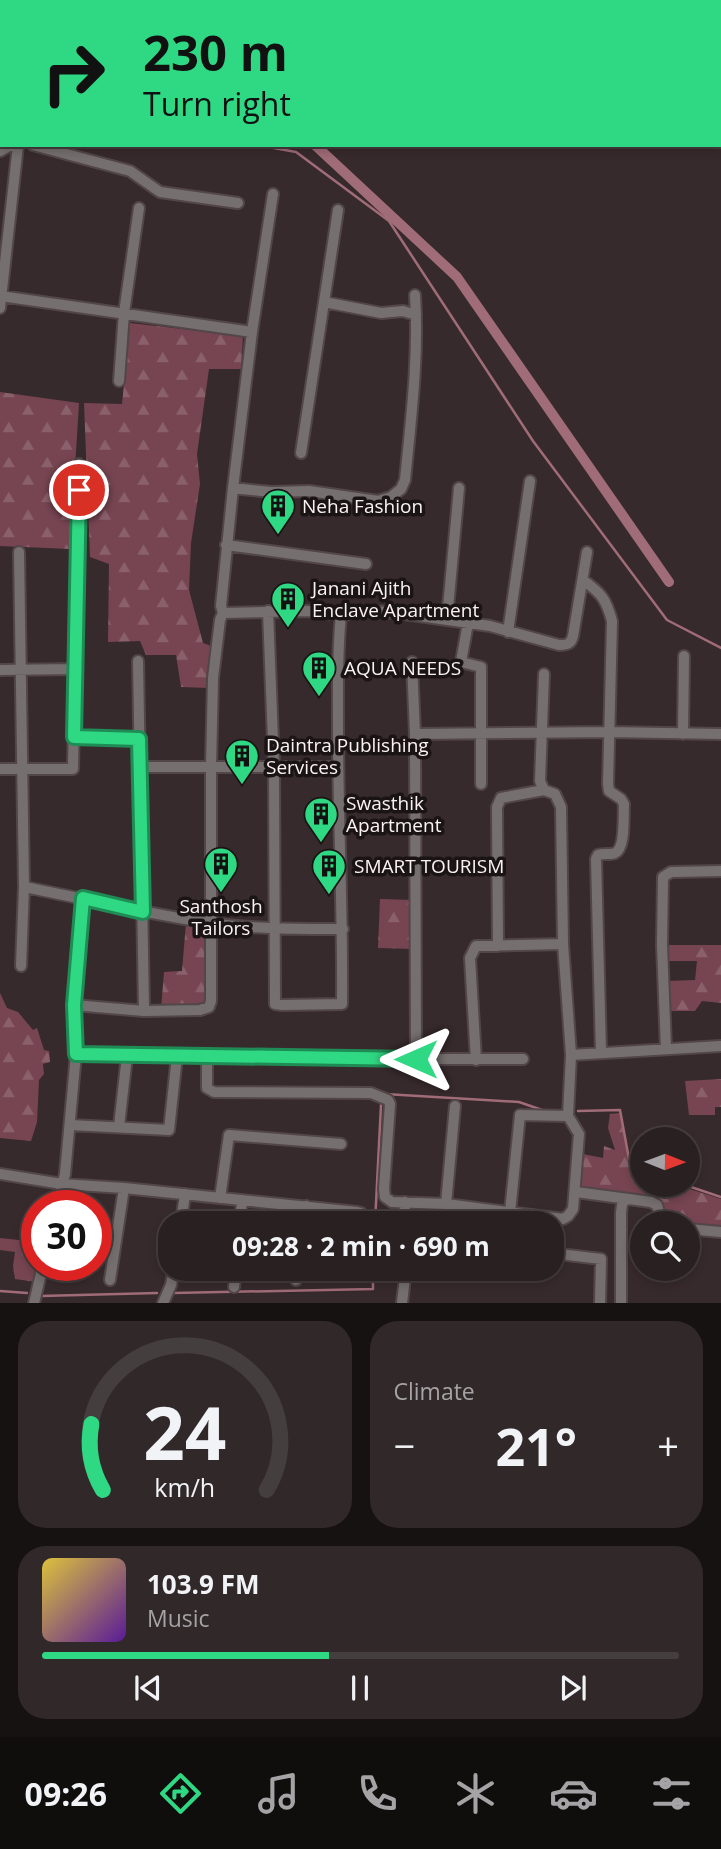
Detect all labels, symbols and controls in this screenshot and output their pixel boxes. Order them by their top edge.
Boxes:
text: 230 m [143,19,288,85]
icon: right [28,28,119,119]
text: Turn right [143,82,291,125]
pin [49,460,109,520]
icon: arrive [60,471,98,509]
building icon: Neha Fashion [259,487,297,536]
place label: Neha Fashion [302,493,423,519]
place label: Janani Ajith Enclave Apartment [310,575,479,623]
building icon: Janani Ajith Enclave Apartment [269,580,307,629]
building icon: AQUA NEEDS [300,649,338,698]
place label: AQUA NEEDS [344,655,461,681]
place label: Daintra Publishing Services [266,732,429,780]
building icon: Daintra Publishing Services [223,737,261,786]
place label: Swasthik Apartment [346,790,442,838]
building icon: Swasthik Apartment [302,795,340,844]
building icon: Santhosh Tailors [202,845,240,894]
building icon: SMART TOURISM [310,847,348,896]
place label: SMART TOURISM [354,853,504,879]
place label: Santhosh Tailors [179,893,263,941]
position arrow [379,1022,453,1096]
north arrow [630,1127,700,1197]
map controls [630,1127,700,1281]
speed limit sign: 30 [21,1190,112,1281]
button: search [630,1211,700,1281]
text: 09:28 · 2 min · 690 m [232,1228,490,1264]
text: Climate [394,1375,475,1407]
text: 24 [143,1383,226,1482]
text: 21° [495,1410,577,1481]
text: − [394,1419,415,1471]
text: + [657,1419,679,1471]
text: km/h [154,1470,215,1504]
text: 103.9 FM [147,1566,259,1602]
text: Music [147,1602,210,1634]
icon: previous [129,1669,167,1707]
icon: pause [341,1669,379,1707]
icon: next [554,1669,592,1707]
icon: directions [156,1769,205,1818]
icon: music [254,1769,303,1818]
icon: phone [353,1769,402,1818]
icon: climate [451,1769,500,1818]
icon: car [549,1769,598,1818]
icon: filters [647,1769,696,1818]
text: 09:26 [25,1772,107,1815]

